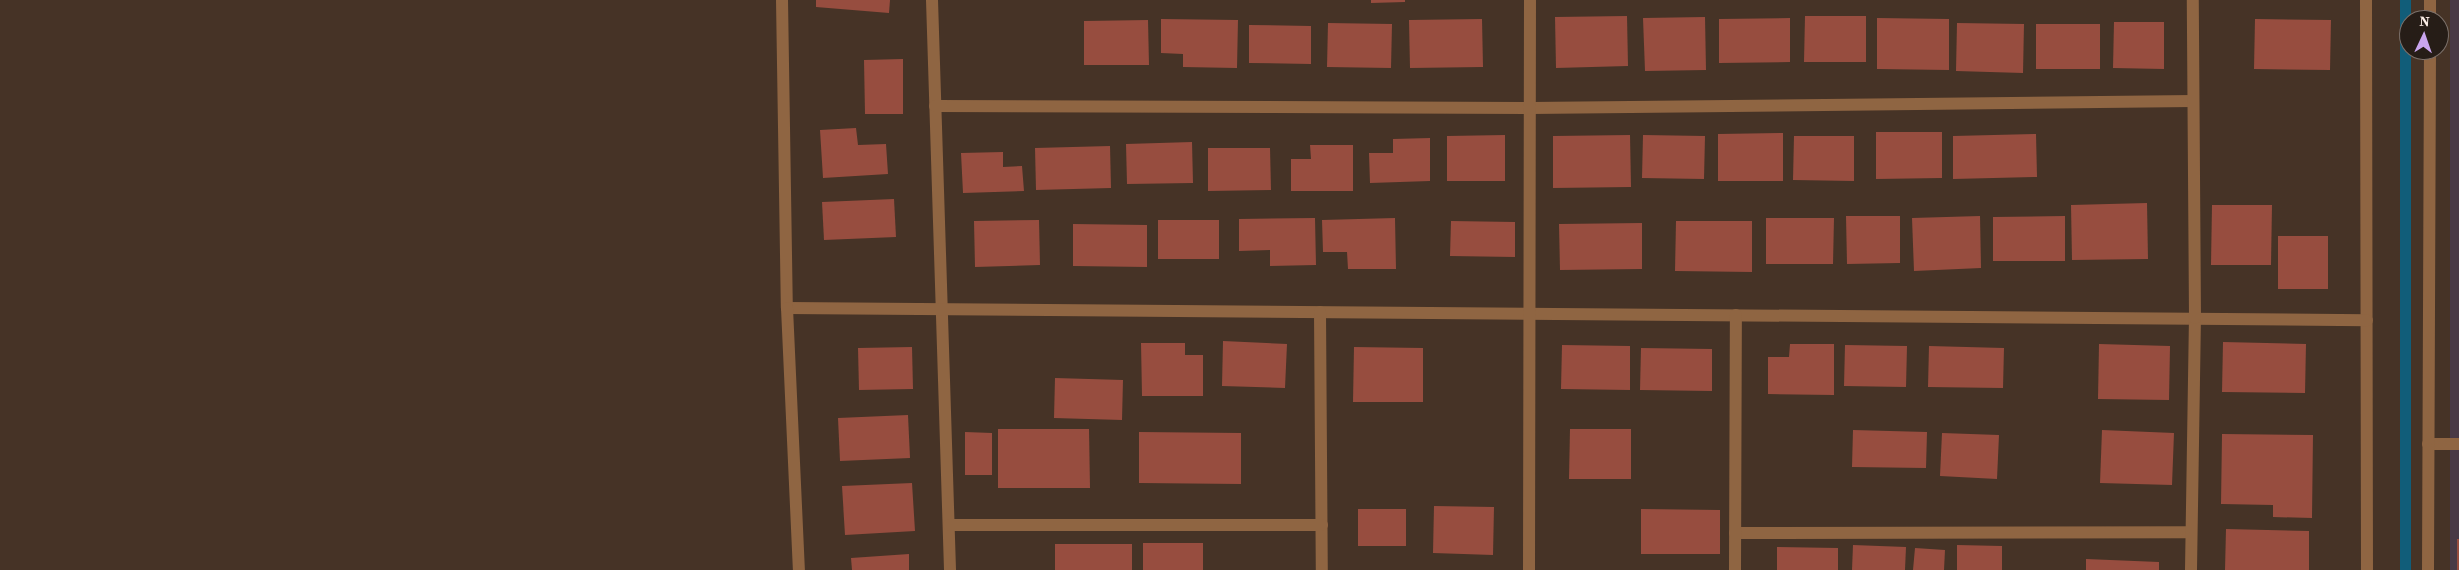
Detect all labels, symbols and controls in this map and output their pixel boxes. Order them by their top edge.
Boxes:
north arrow [2399,10,2449,60]
text: N [2419,11,2430,31]

